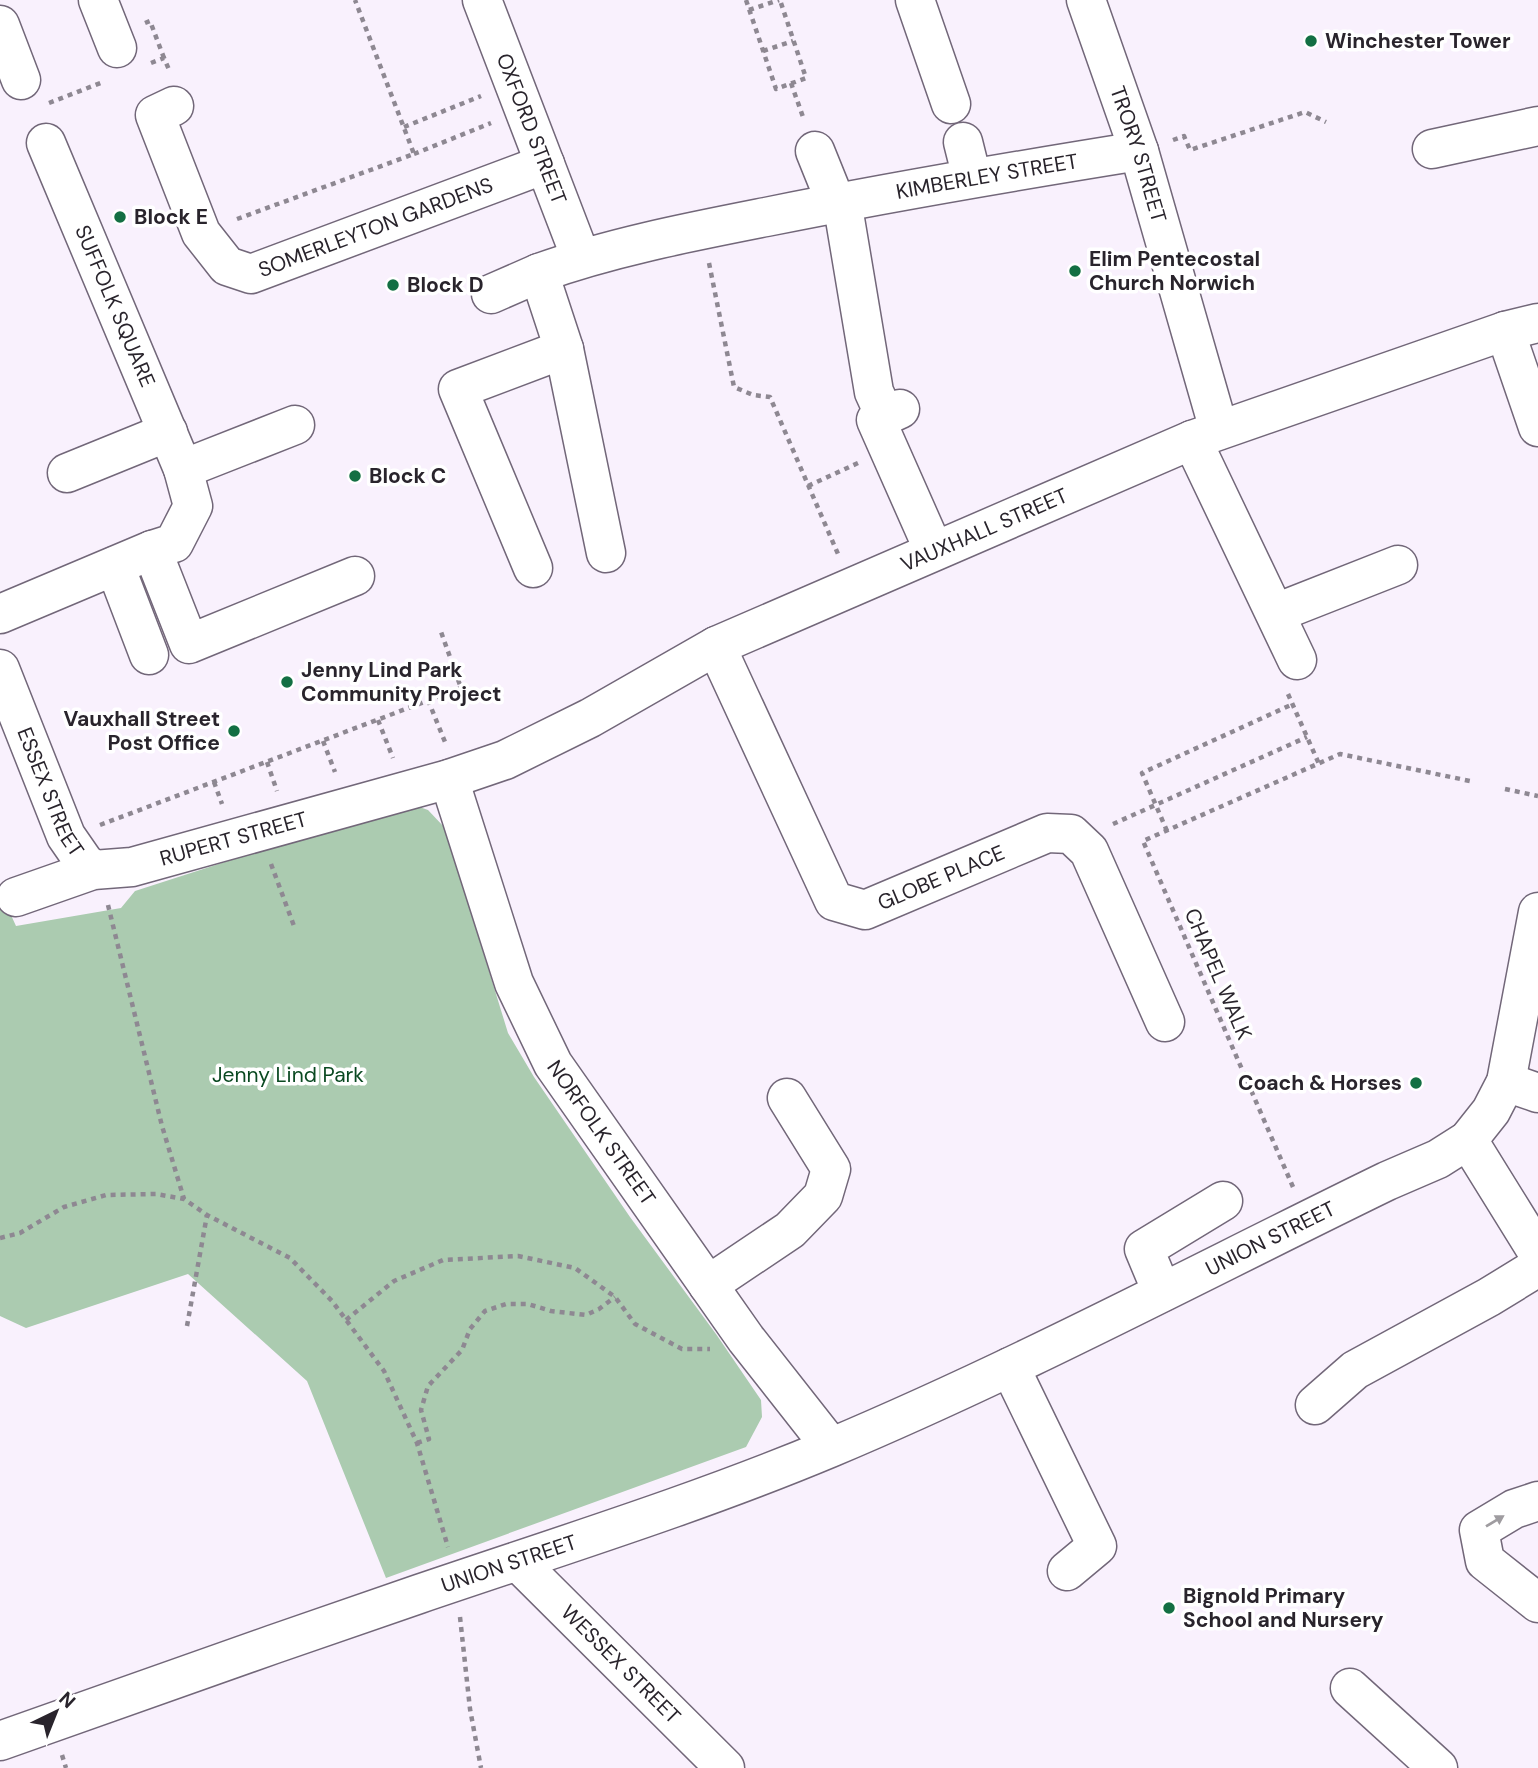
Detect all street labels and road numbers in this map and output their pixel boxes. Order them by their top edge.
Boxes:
street label: OXFORD STREET [490,49,573,209]
street label: TRORY STREET [1103,82,1173,226]
street label: KIMBERLEY STREET [894,147,1080,206]
street label: SOMERLEYTON GARDENS [254,171,497,284]
street label: SUFFOLK SQUARE [68,221,162,391]
street label: VAUXHALL STREET [896,481,1072,578]
street label: ESSEX STREET [11,723,90,863]
street label: RUPERT STREET [157,805,311,873]
street label: GLOBE PLACE [873,838,1009,917]
street label: CHAPEL WALK [1178,904,1258,1044]
street label: NORFOLK STREET [541,1055,662,1211]
street label: UNION STREET [1201,1195,1340,1283]
street label: UNION STREET [438,1528,581,1599]
street label: WESSEX STREET [555,1599,687,1730]

